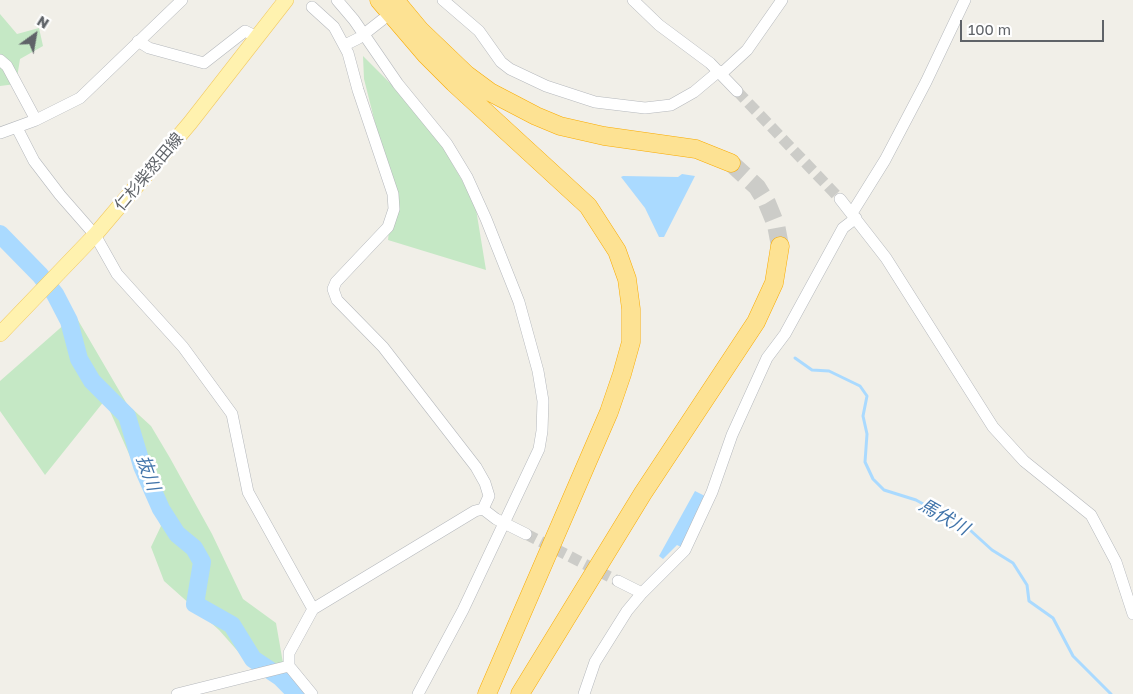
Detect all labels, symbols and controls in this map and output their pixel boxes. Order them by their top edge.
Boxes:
north arrow [10,10,60,60]
scale bar [963,10,1107,42]
text: N [34,12,52,32]
text: 100 m [968,20,1011,38]
street label: 仁杉柴怒田線 [111,129,187,215]
water label: 抜川 [132,452,164,494]
water label: 馬伏川 [915,494,973,540]

